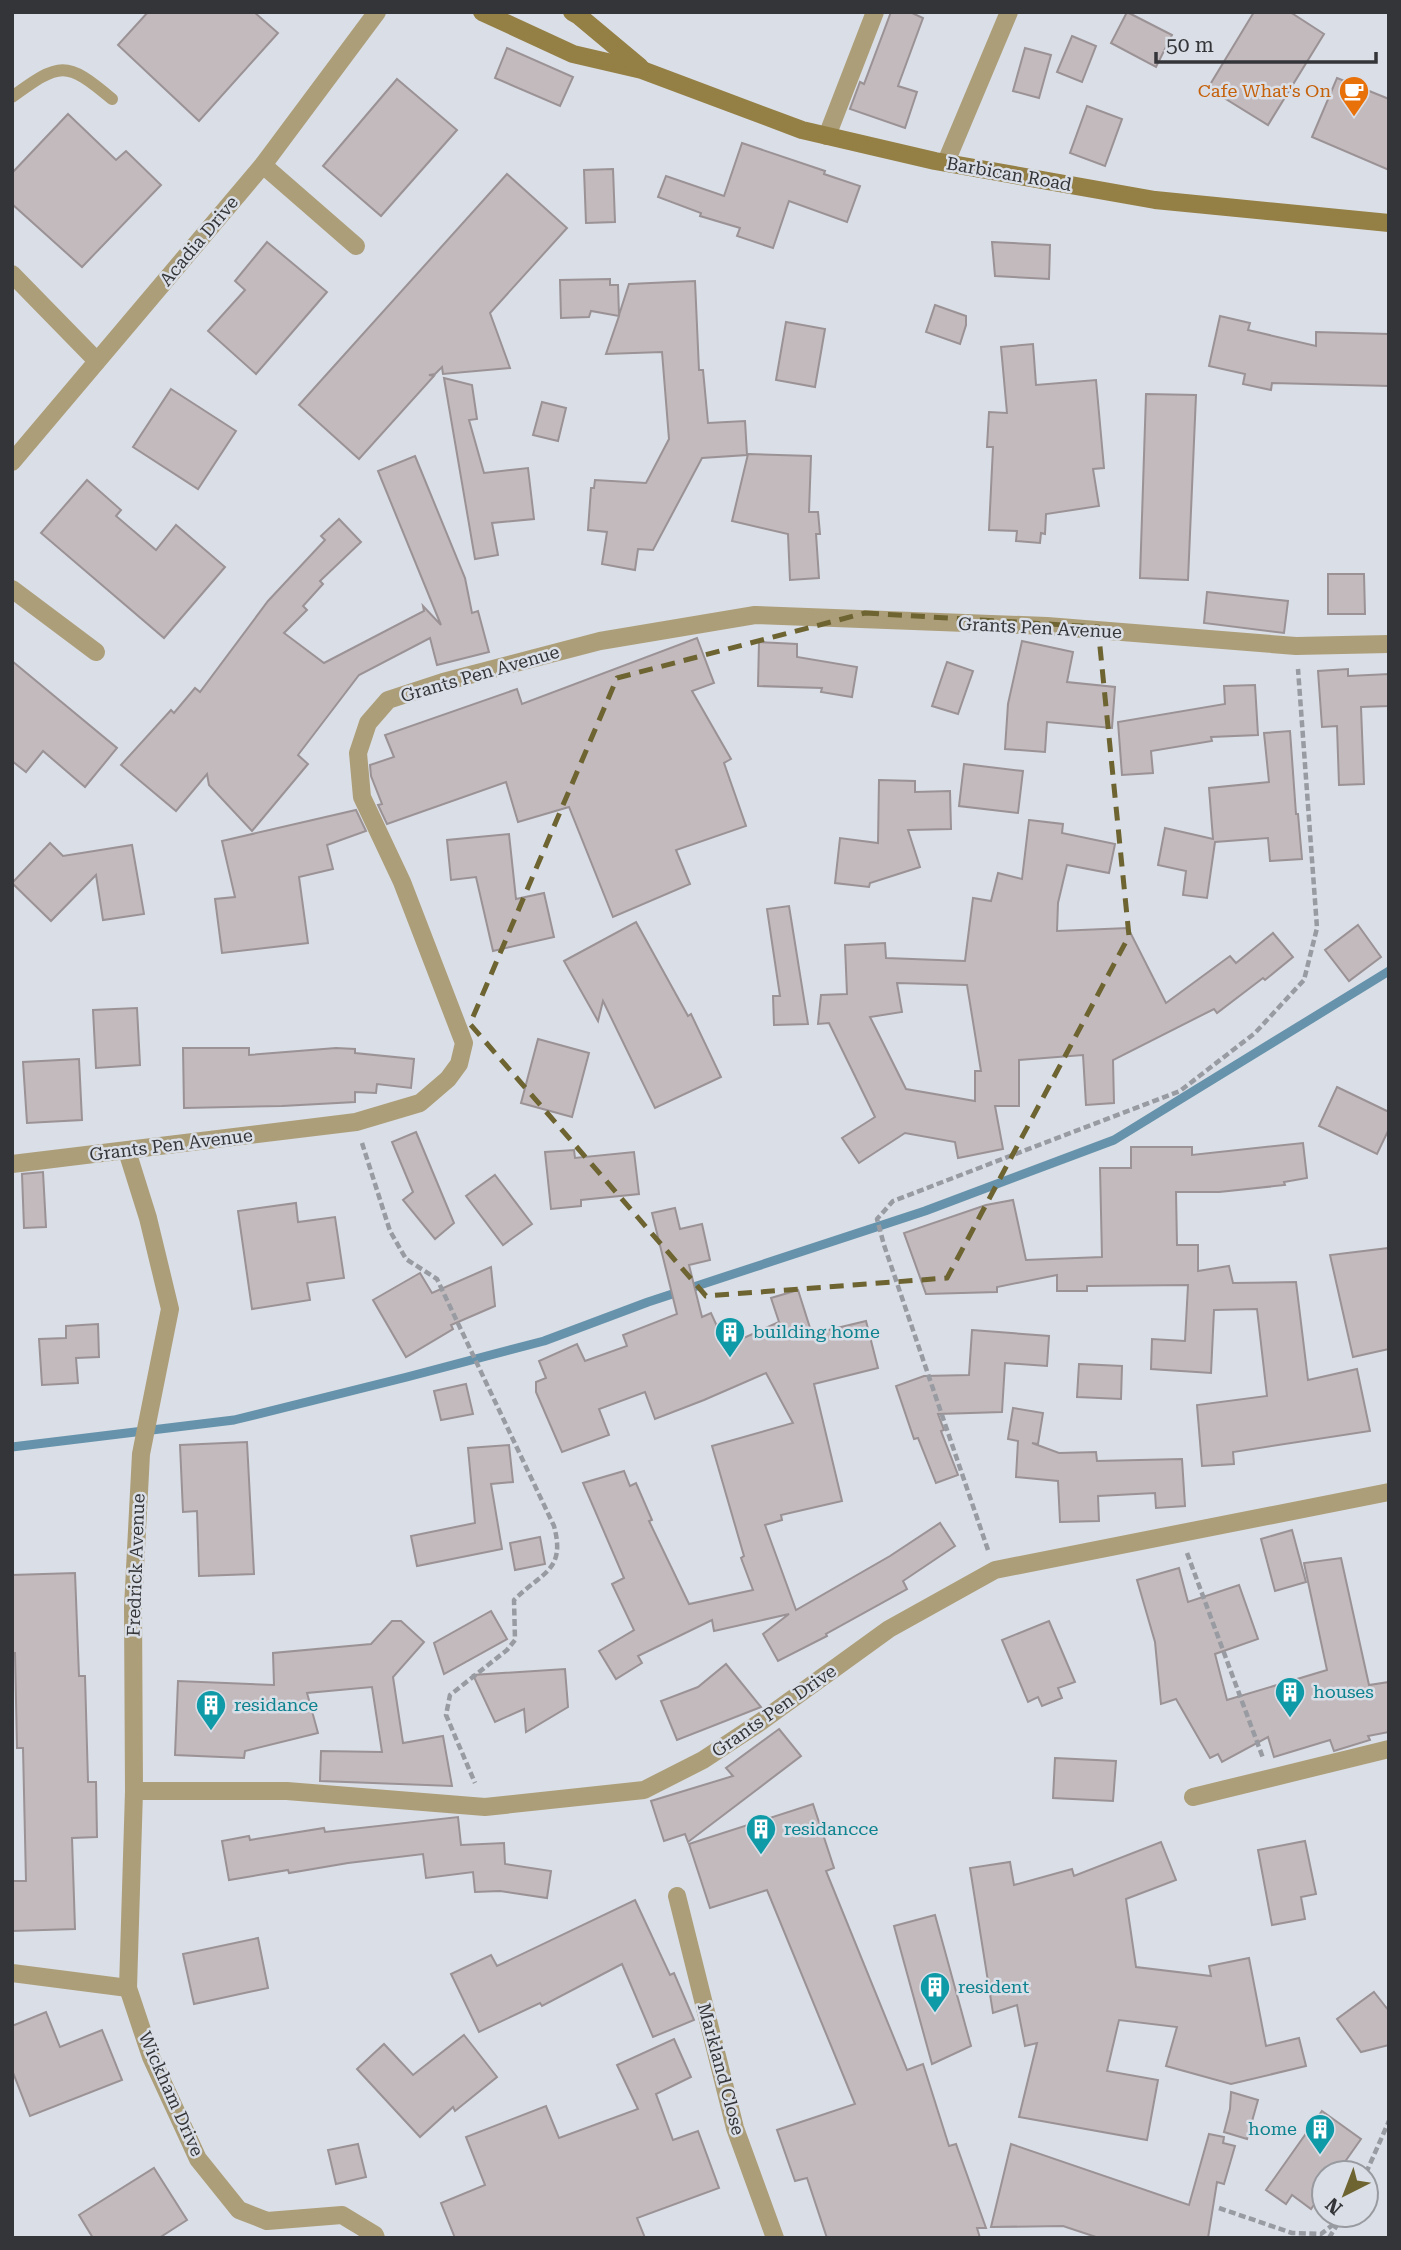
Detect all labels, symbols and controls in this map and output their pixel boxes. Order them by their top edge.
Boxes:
scale bar [1156,21,1376,65]
text: 50 m [1166,33,1214,57]
cafe icon: Cafe What's On [1337,74,1371,118]
place label: Cafe What's On [1198,80,1331,101]
street label: Barbican Road [945,152,1074,195]
street label: Acadia Drive [155,191,242,290]
street label: Grants Pen Avenue [957,613,1123,642]
street label: Grants Pen Avenue [398,641,562,706]
street label: Grants Pen Avenue [88,1124,254,1165]
building icon: building home [713,1315,747,1359]
place label: building home [753,1321,880,1342]
street label: Fredrick Avenue [123,1493,148,1637]
street label: Grants Pen Drive [708,1660,840,1761]
building icon: houses [1273,1675,1307,1719]
place label: houses [1313,1681,1374,1702]
building icon: residance [194,1688,228,1732]
place label: residance [234,1694,318,1715]
building icon: residancce [744,1812,778,1856]
place label: residancce [784,1818,878,1839]
building icon: resident [918,1970,952,2014]
place label: resident [958,1976,1029,1997]
street label: Markland Close [694,2000,749,2137]
street label: Wickham Drive [135,2028,208,2160]
building icon: home [1303,2112,1337,2156]
place label: home [1248,2118,1297,2139]
north arrow [1310,2159,1380,2229]
text: N [1321,2193,1347,2220]

